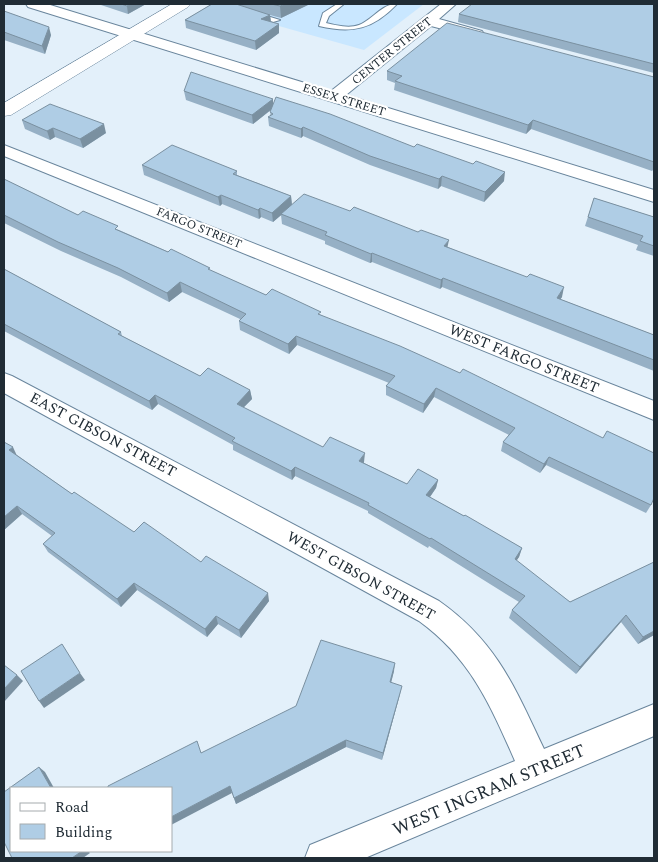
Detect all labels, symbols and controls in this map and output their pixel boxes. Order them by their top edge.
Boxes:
street label: CENTER STREET [348,12,436,90]
street label: ESSEX STREET [300,78,388,122]
street label: FARGO STREET [153,202,245,254]
street label: WEST FARGO STREET [445,318,603,400]
street label: EAST GIBSON STREET [25,386,181,484]
street label: WEST GIBSON STREET [282,525,440,627]
street label: WEST INGRAM STREET [388,737,590,843]
legend [10,787,172,852]
text: Road [55,796,89,819]
text: Building [55,821,112,844]

